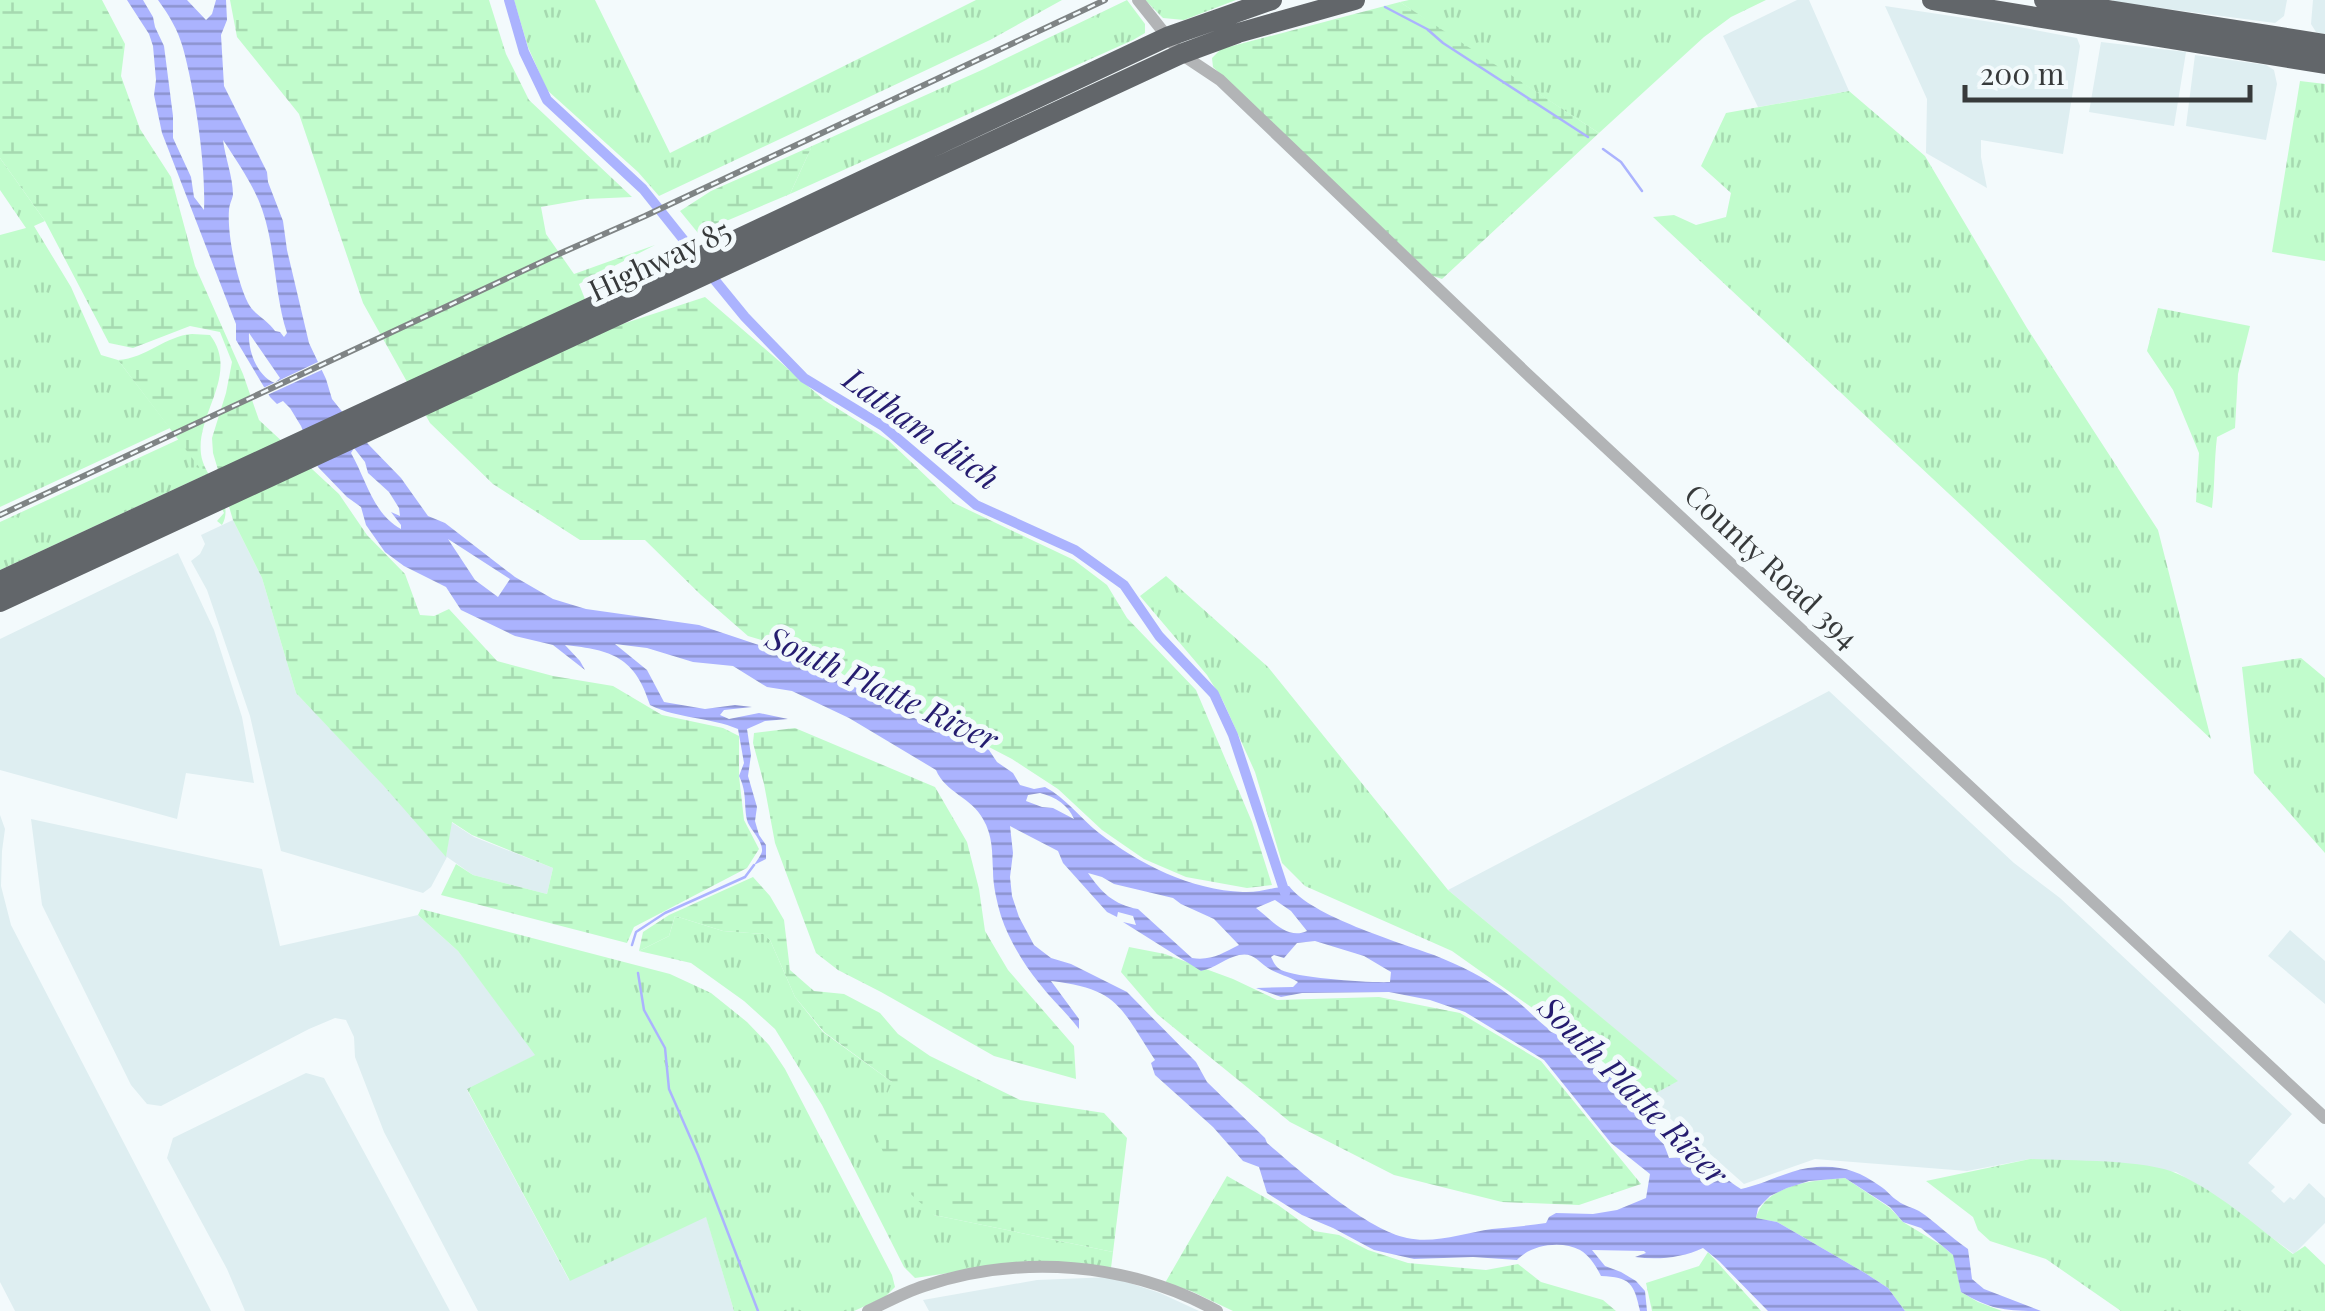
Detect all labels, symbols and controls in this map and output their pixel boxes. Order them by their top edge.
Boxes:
scale bar [1965,40,2250,102]
text: 200 m [1980,53,2065,93]
street label: Highway 85 [582,209,737,309]
water label: Latham ditch [834,355,1009,498]
street label: County Road 394 [1677,474,1868,657]
water label: South Platte River [760,614,1007,760]
water label: South Platte River [1530,985,1740,1194]

